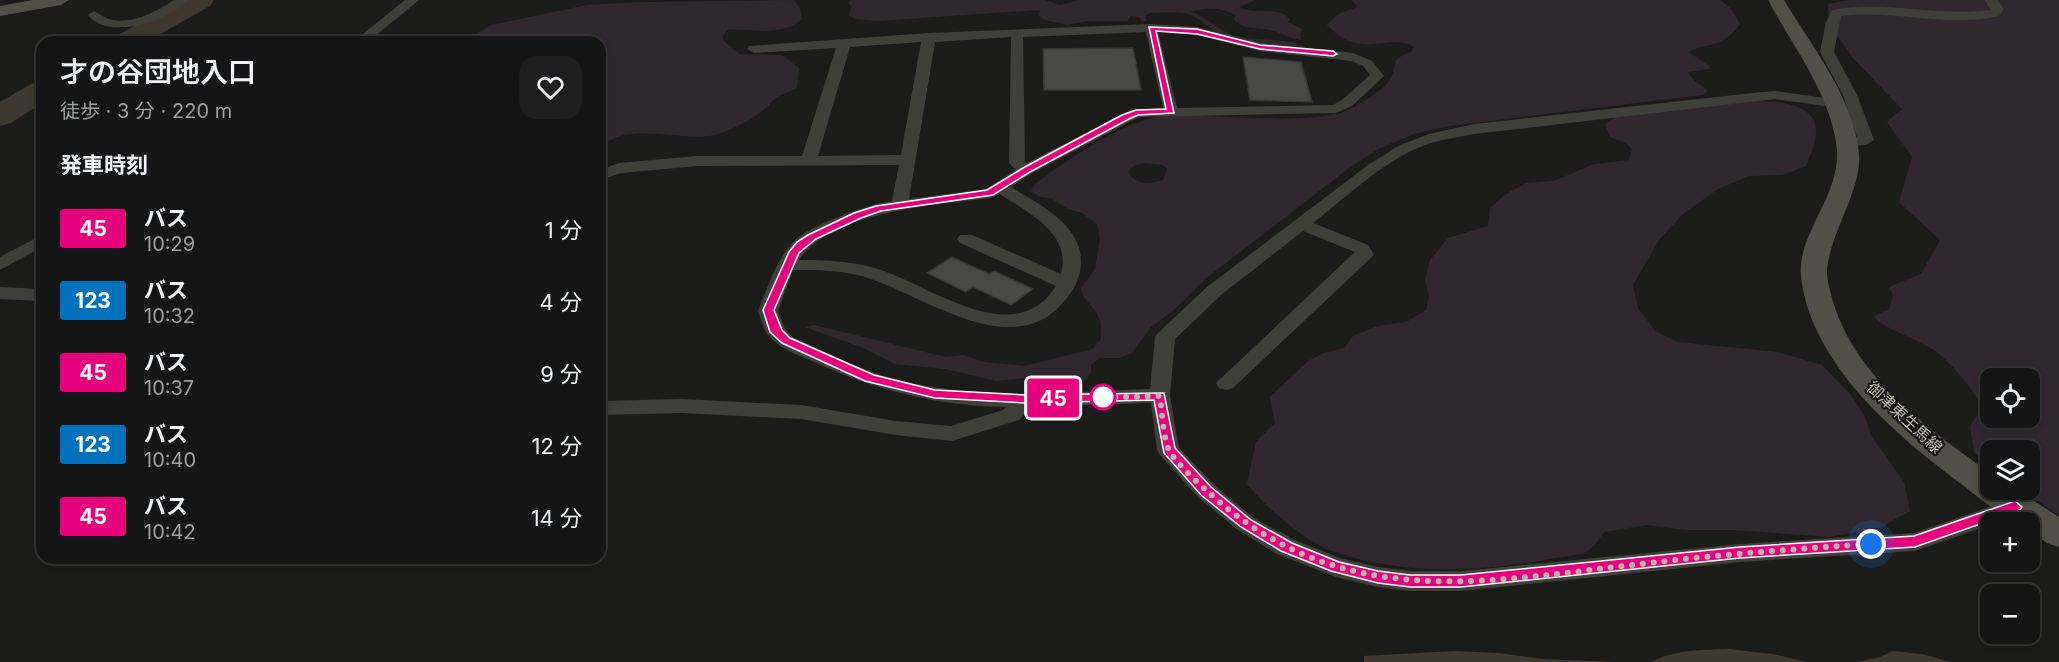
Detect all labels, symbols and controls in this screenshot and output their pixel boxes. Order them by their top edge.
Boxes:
text: 才の谷団地入口 [60,55,256,89]
button: heart [519,56,582,119]
text: 徒歩 · 3 分 · 220 m [60,99,232,123]
text: 発車時刻 [60,152,148,178]
text: バス [144,205,188,231]
text: 45 [79,216,107,241]
text: 1 分 [545,217,582,243]
text: 10:29 [144,232,195,256]
text: バス [144,277,188,303]
text: 123 [75,288,111,313]
text: 4 分 [540,289,582,315]
text: 10:32 [144,304,195,328]
text: バス [144,349,188,375]
text: 45 [79,360,107,385]
text: 9 分 [540,361,582,387]
map controls [1980,368,2040,644]
button: locate [1980,368,2040,428]
text: 10:37 [144,376,194,400]
street label: 御津東生馬線 [1863,377,1947,457]
line badge: 45 [1026,378,1080,418]
unlabelled marker [1090,384,1116,410]
text: 45 [1039,386,1067,411]
text: バス [144,421,188,447]
text: 123 [75,432,111,457]
text: 12 分 [531,433,582,459]
button: layers [1980,440,2040,500]
text: 10:40 [144,448,196,472]
text: バス [144,493,188,519]
text: 45 [79,504,107,529]
text: 14 分 [531,505,582,531]
button: + [1980,512,2040,572]
text: 10:42 [144,520,196,544]
your location [1856,529,1886,559]
button: − [1980,584,2040,644]

